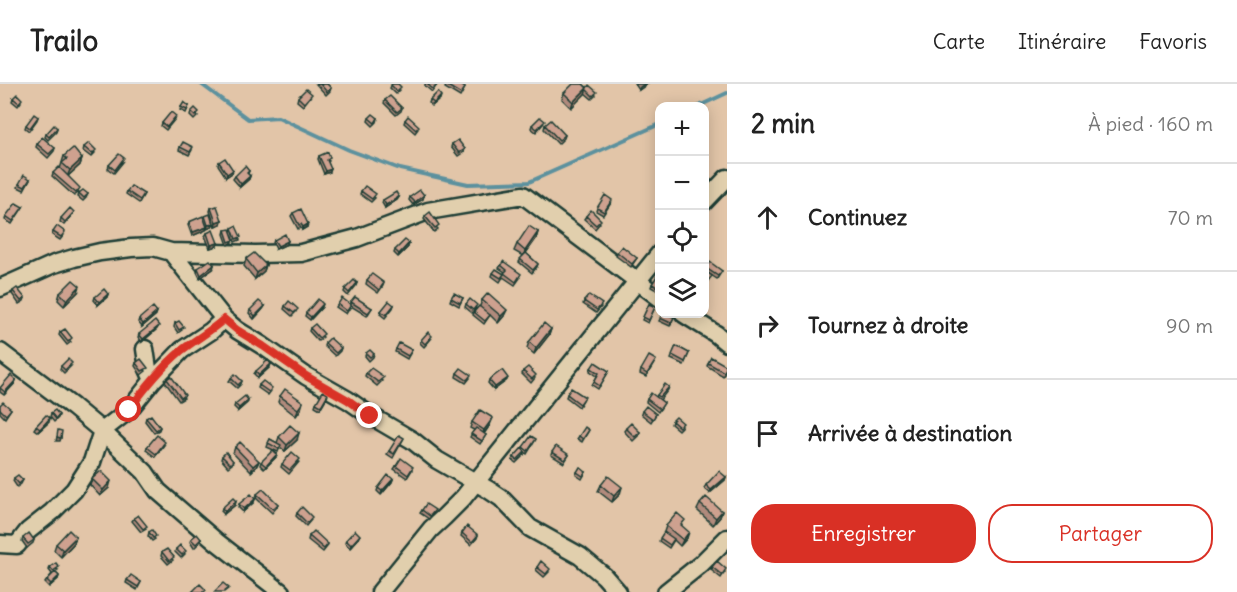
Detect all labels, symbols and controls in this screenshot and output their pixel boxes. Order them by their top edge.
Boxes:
text: Trailo [30,23,98,59]
text: Carte [933,28,985,55]
text: Itinéraire [1018,28,1106,55]
text: Favoris [1139,28,1207,55]
map controls [655,102,709,318]
button: + [655,102,709,156]
text: 2 min [751,107,815,140]
text: À pied · 160 m [1088,111,1213,136]
button: − [655,156,709,210]
icon: ahead [751,201,784,234]
text: Continuez [808,203,907,231]
text: 70 m [1168,205,1213,230]
button: locate [655,210,709,264]
button: layers [655,264,709,318]
icon: right [751,309,784,342]
text: Tournez à droite [808,311,968,339]
text: 90 m [1166,313,1213,338]
route start [115,396,141,422]
route end [356,402,382,428]
icon: arrive [751,417,784,450]
text: Arrivée à destination [808,419,1012,447]
button: Enregistrer [751,504,976,563]
button: Partager [988,504,1213,563]

